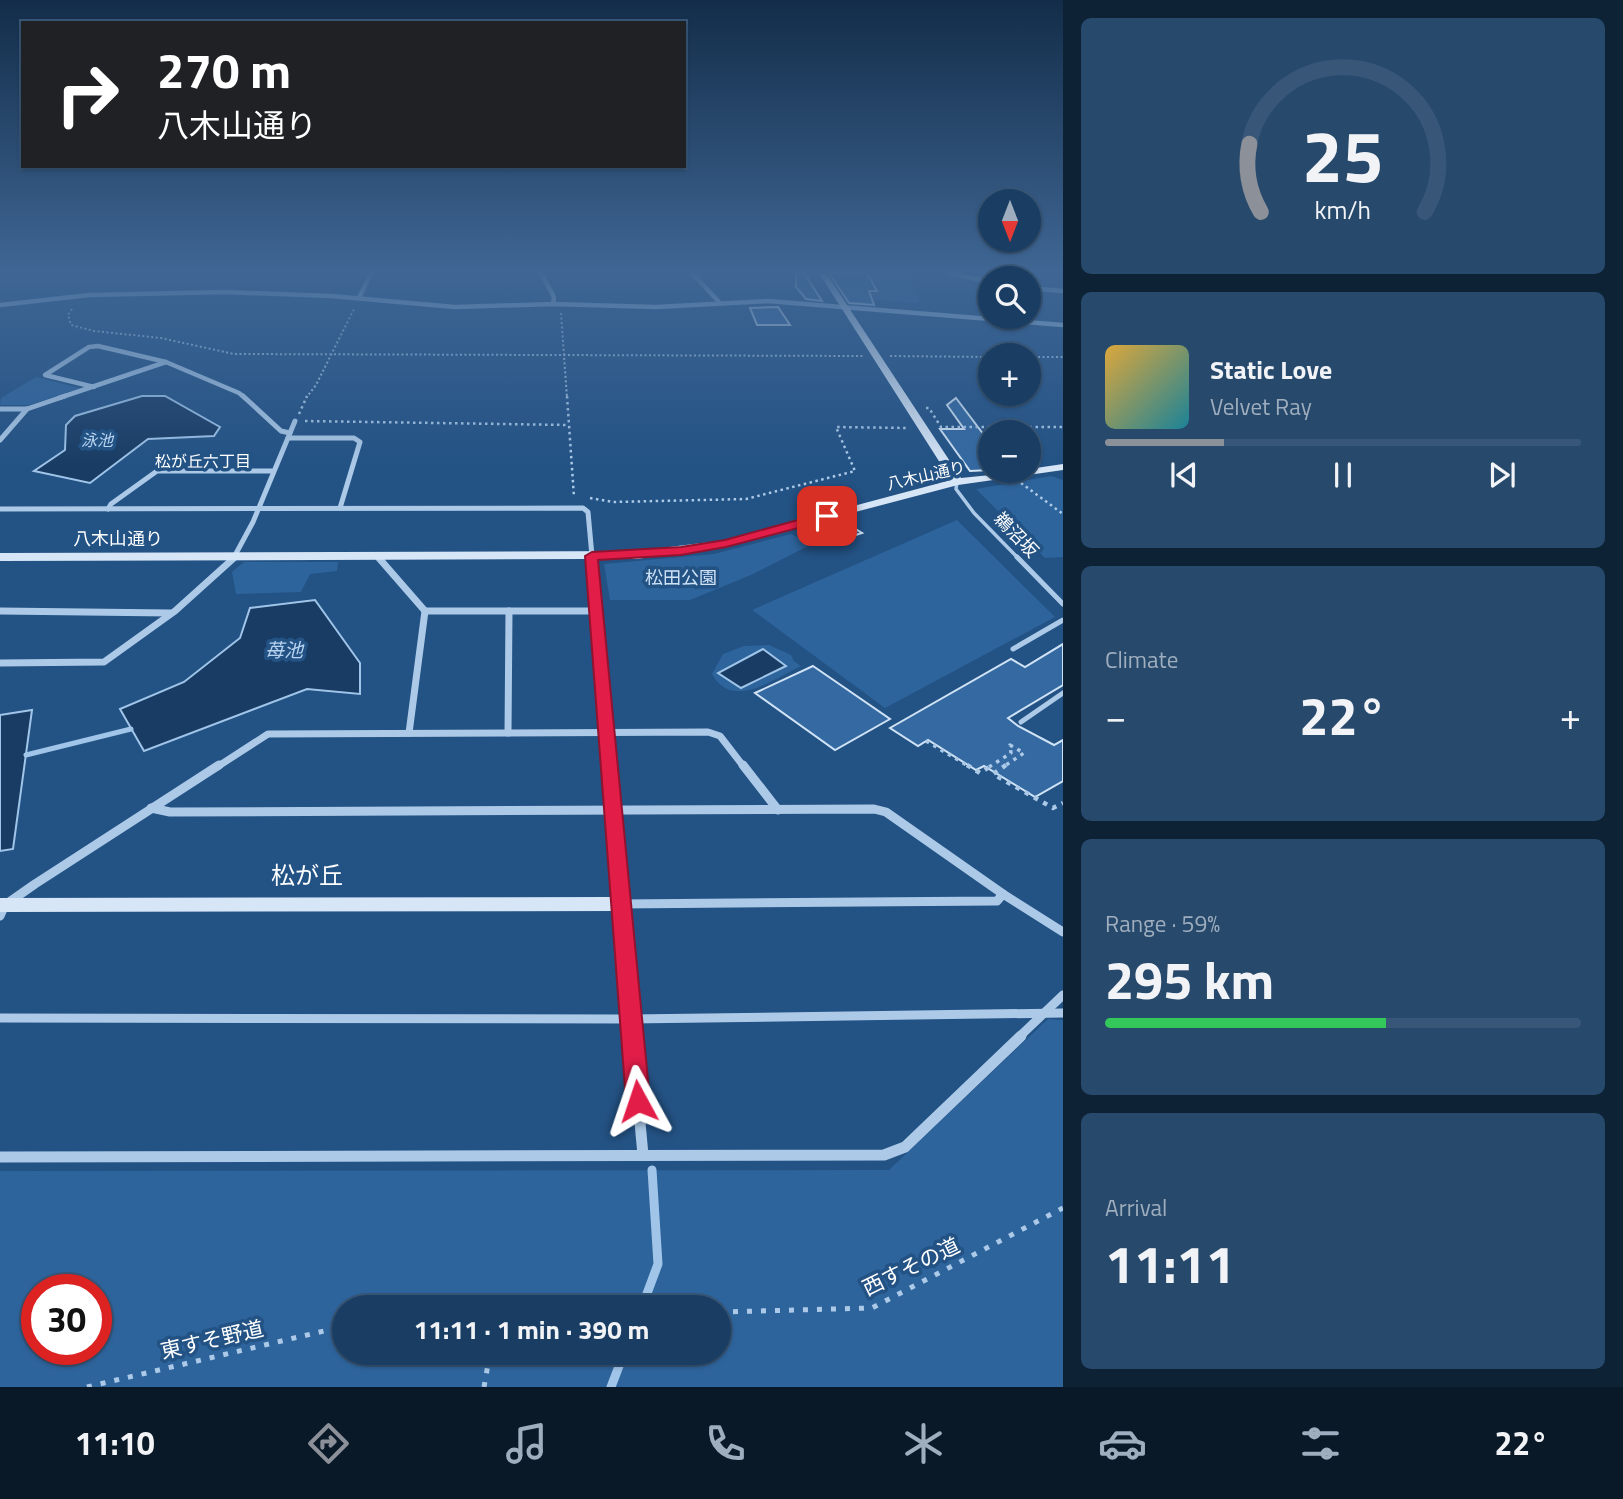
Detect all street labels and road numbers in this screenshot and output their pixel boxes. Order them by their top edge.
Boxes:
street label: 八木山通り [884,454,968,496]
street label: 鵜沼坂 [988,506,1045,563]
street label: 八木山通り [73,525,163,552]
street label: 西すその道 [856,1229,965,1303]
street label: 東すそ野道 [157,1312,267,1366]

